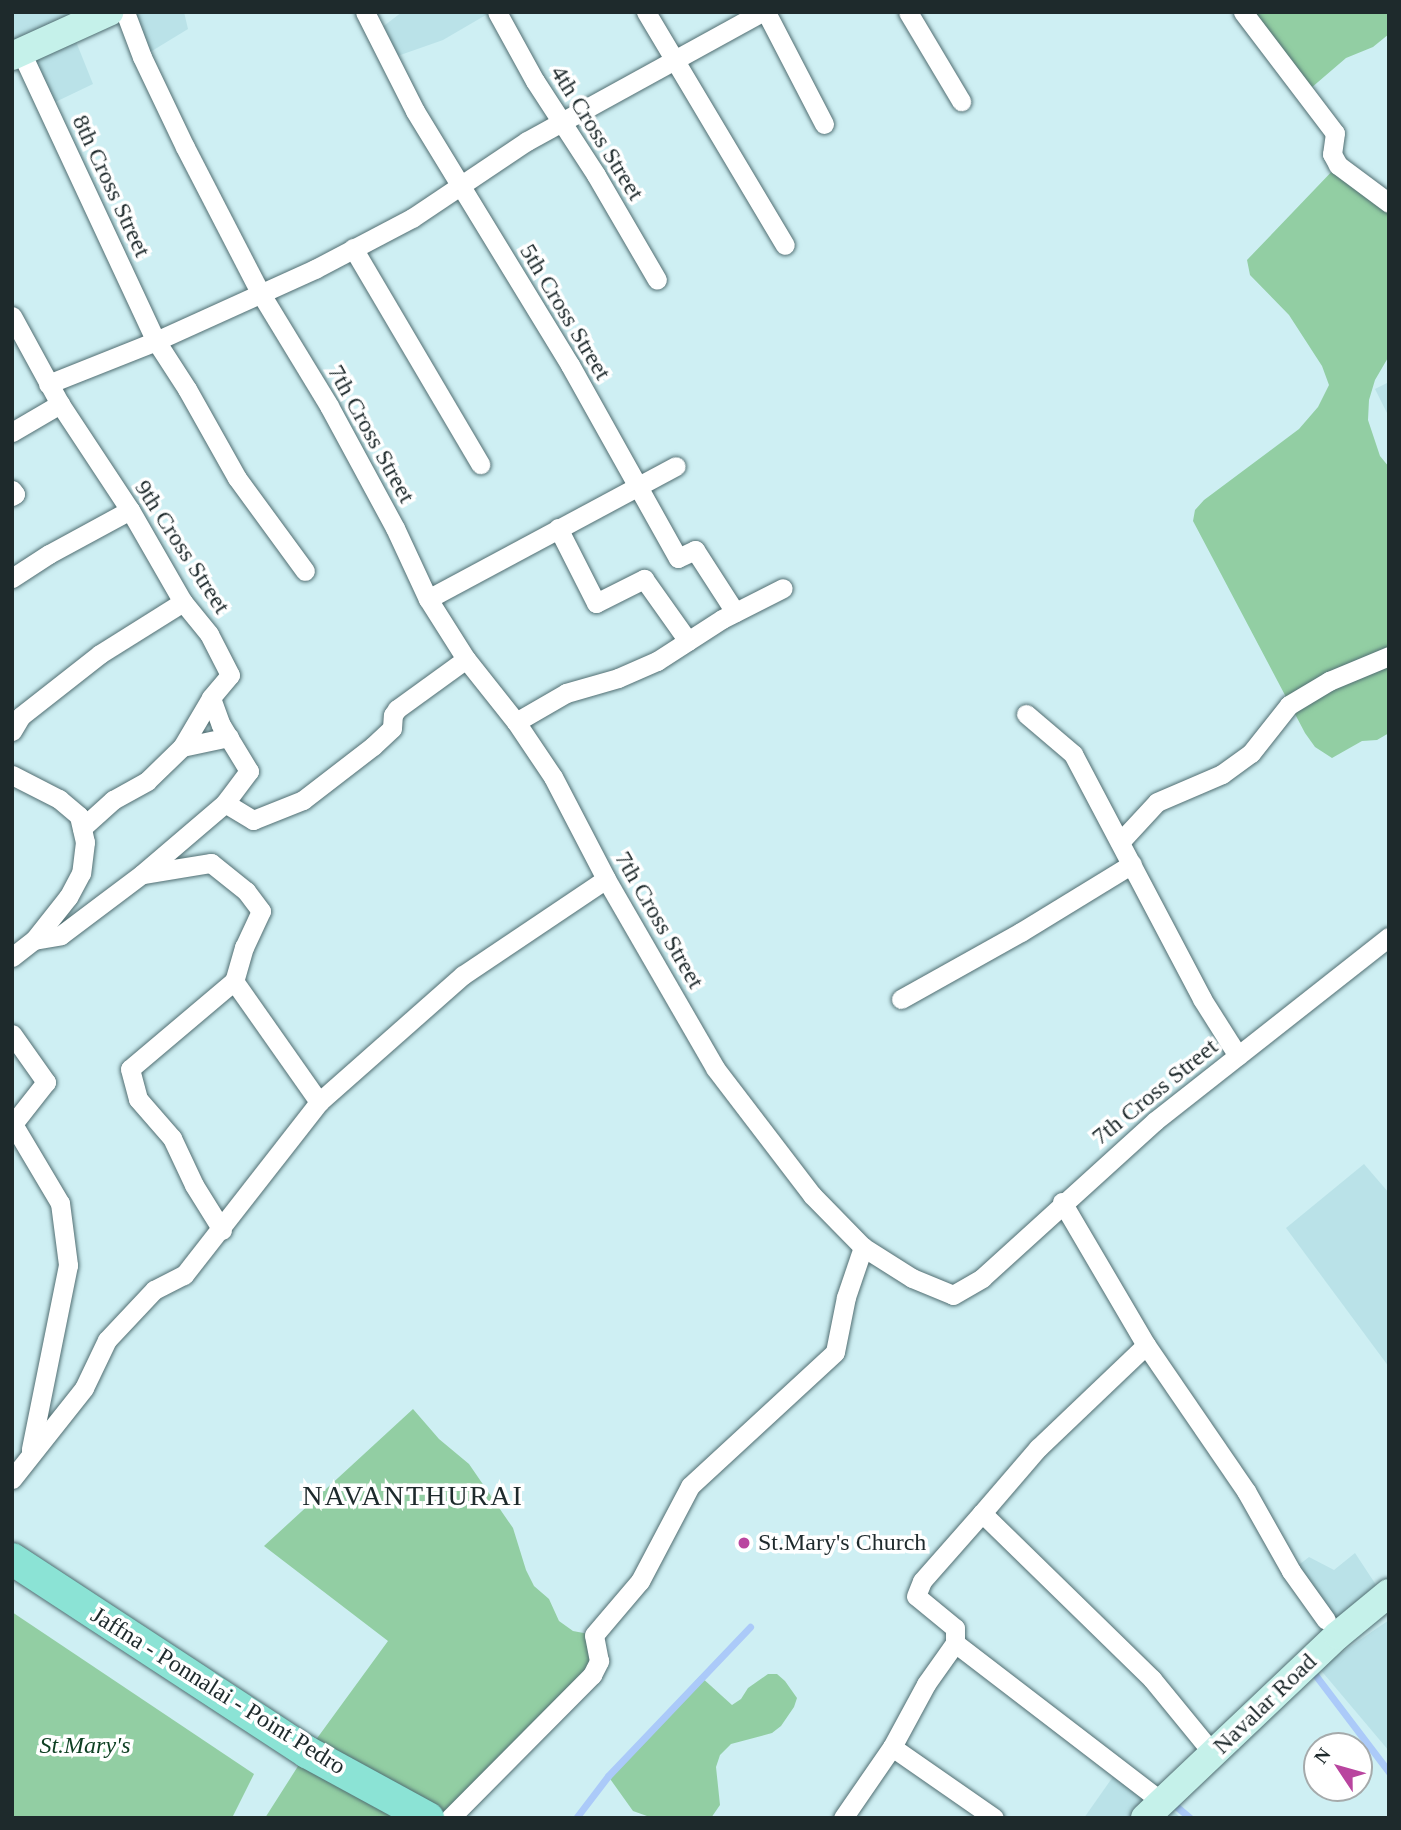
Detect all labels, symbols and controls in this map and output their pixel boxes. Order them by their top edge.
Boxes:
street label: 4th Cross Street [544,60,650,206]
street label: 8th Cross Street [66,110,156,262]
street label: 5th Cross Street [513,239,617,385]
street label: 7th Cross Street [321,360,421,508]
street label: 9th Cross Street [128,475,236,619]
street label: 7th Cross Street [608,846,710,994]
street label: 7th Cross Street [1086,1033,1224,1151]
district label: NAVANTHURAI [304,1479,522,1513]
place label: St.Mary's Church [758,1529,926,1557]
marker: St.Mary's Church [736,1535,752,1551]
street label: Jaffna - Ponnalai - Point Pedro [85,1601,351,1781]
street label: Navalar Road [1207,1648,1323,1760]
park label: St.Mary's [39,1732,131,1760]
north arrow [1303,1732,1373,1802]

